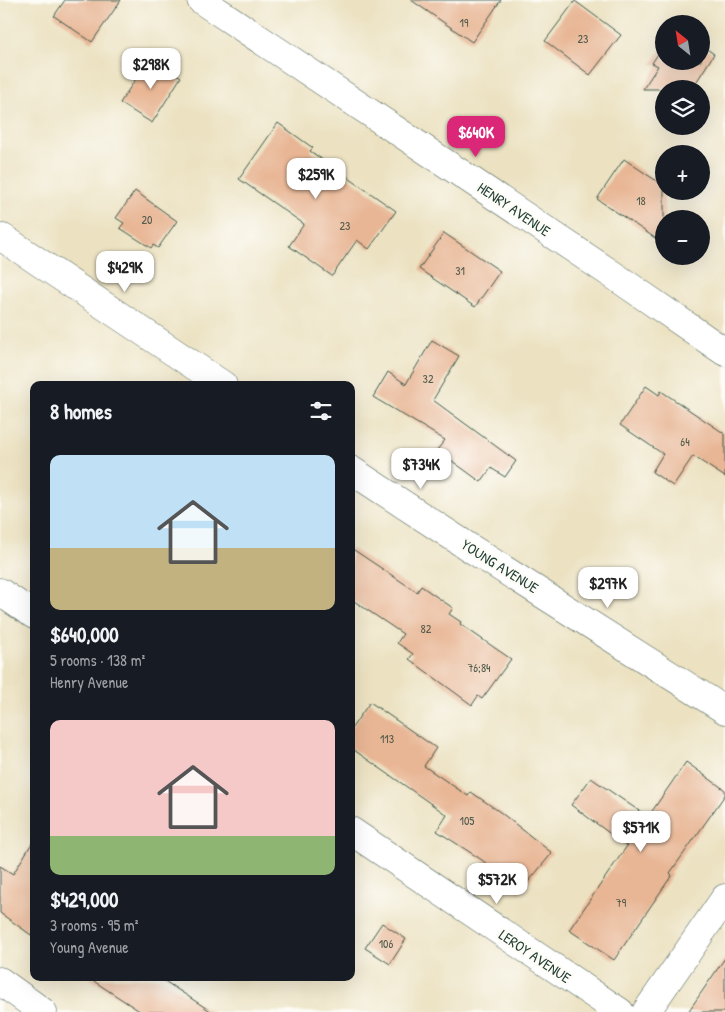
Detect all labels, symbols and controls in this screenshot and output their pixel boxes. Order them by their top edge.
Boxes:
house number: 19 [460,14,469,31]
north arrow [655,15,710,70]
map controls [655,15,710,265]
house number: 23 [578,30,589,47]
pin: $298K [116,48,186,90]
text: $298K [133,53,169,75]
button: layers [655,80,710,135]
pin: $640K [441,116,511,158]
text: $640K [458,121,494,143]
button: + [655,145,710,200]
pin: $259K [281,158,351,200]
text: $259K [298,163,334,185]
street label: HENRY AVENUE [473,177,555,241]
house number: 18 [636,192,646,209]
button: − [655,210,710,265]
house number: 20 [142,211,153,228]
house number: 23 [340,217,351,234]
pin: $429K [90,250,160,293]
text: $429K [107,256,143,278]
house number: 31 [455,262,465,279]
house number: 32 [423,370,434,387]
text: 8 homes [50,397,112,426]
icon: filters [307,397,335,425]
house number: 64 [680,433,690,450]
pin: $734K [386,448,456,490]
text: $734K [402,453,440,475]
icon: home [148,487,238,577]
street label: YOUNG AVENUE [458,534,543,598]
pin: $297K [573,566,643,609]
text: $297K [589,572,627,594]
text: $640,000 [50,620,119,649]
house number: 82 [421,620,432,637]
text: 5 rooms · 138 m² [50,649,145,671]
house number: 76;84 [467,659,491,676]
text: Henry Avenue [50,671,128,693]
house number: 113 [380,730,394,747]
icon: home [148,752,238,842]
pin: $571K [606,810,676,853]
house number: 105 [460,812,474,829]
text: $571K [623,816,659,838]
pin: $572K [462,862,532,905]
text: $572K [478,868,516,890]
text: $429,000 [50,885,119,914]
house number: 79 [616,894,627,911]
text: 3 rooms · 95 m² [50,914,138,936]
street label: LEROY AVENUE [495,924,575,988]
house number: 106 [379,935,393,952]
text: Young Avenue [50,936,129,958]

